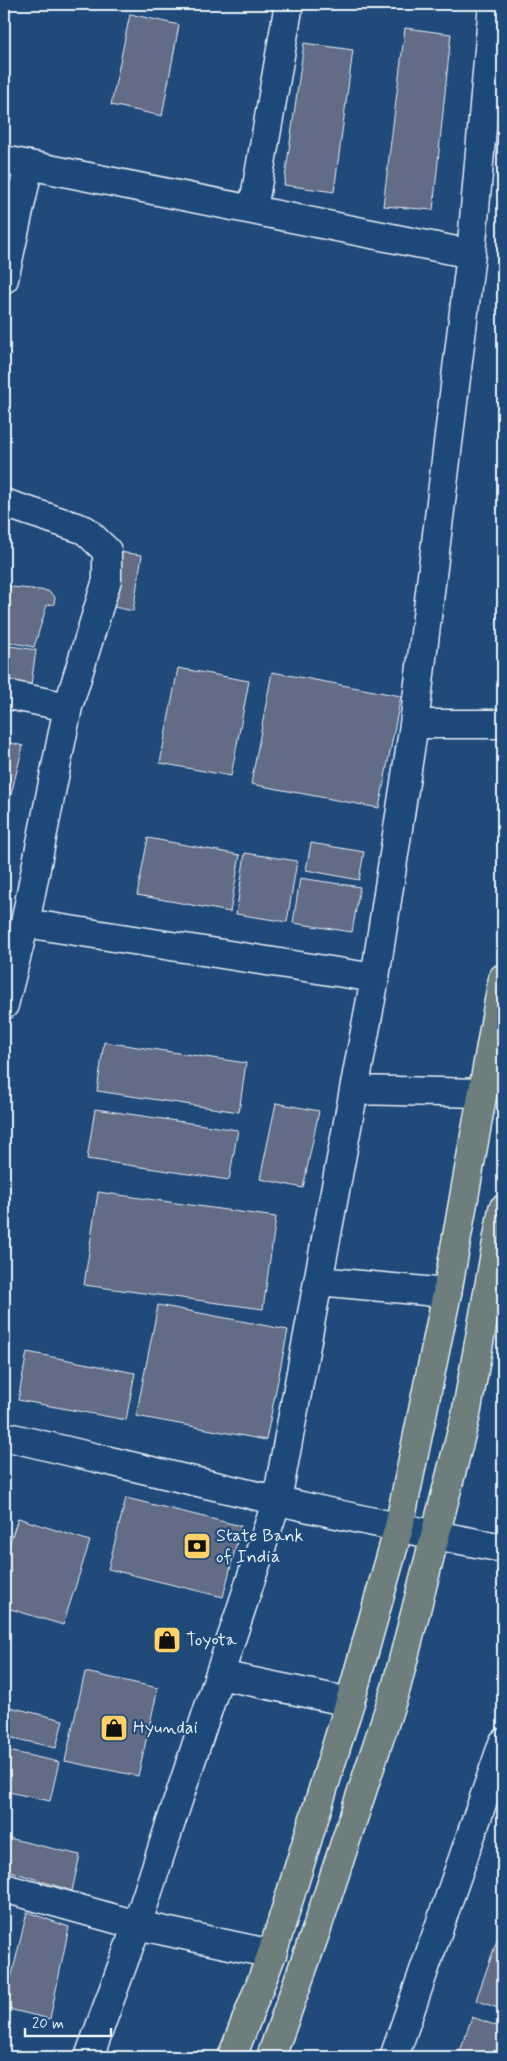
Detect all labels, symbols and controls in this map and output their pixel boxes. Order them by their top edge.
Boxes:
place label: State Bank of India [216,1524,304,1569]
bank icon: State Bank of India [182,1531,212,1561]
shop icon: Toyota [152,1625,182,1655]
place label: Toyota [186,1628,237,1652]
shop icon: Hyundai [99,1713,129,1743]
place label: Hyundai [133,1716,198,1740]
scale bar [25,2006,111,2038]
text: 20 m [32,2014,64,2034]

